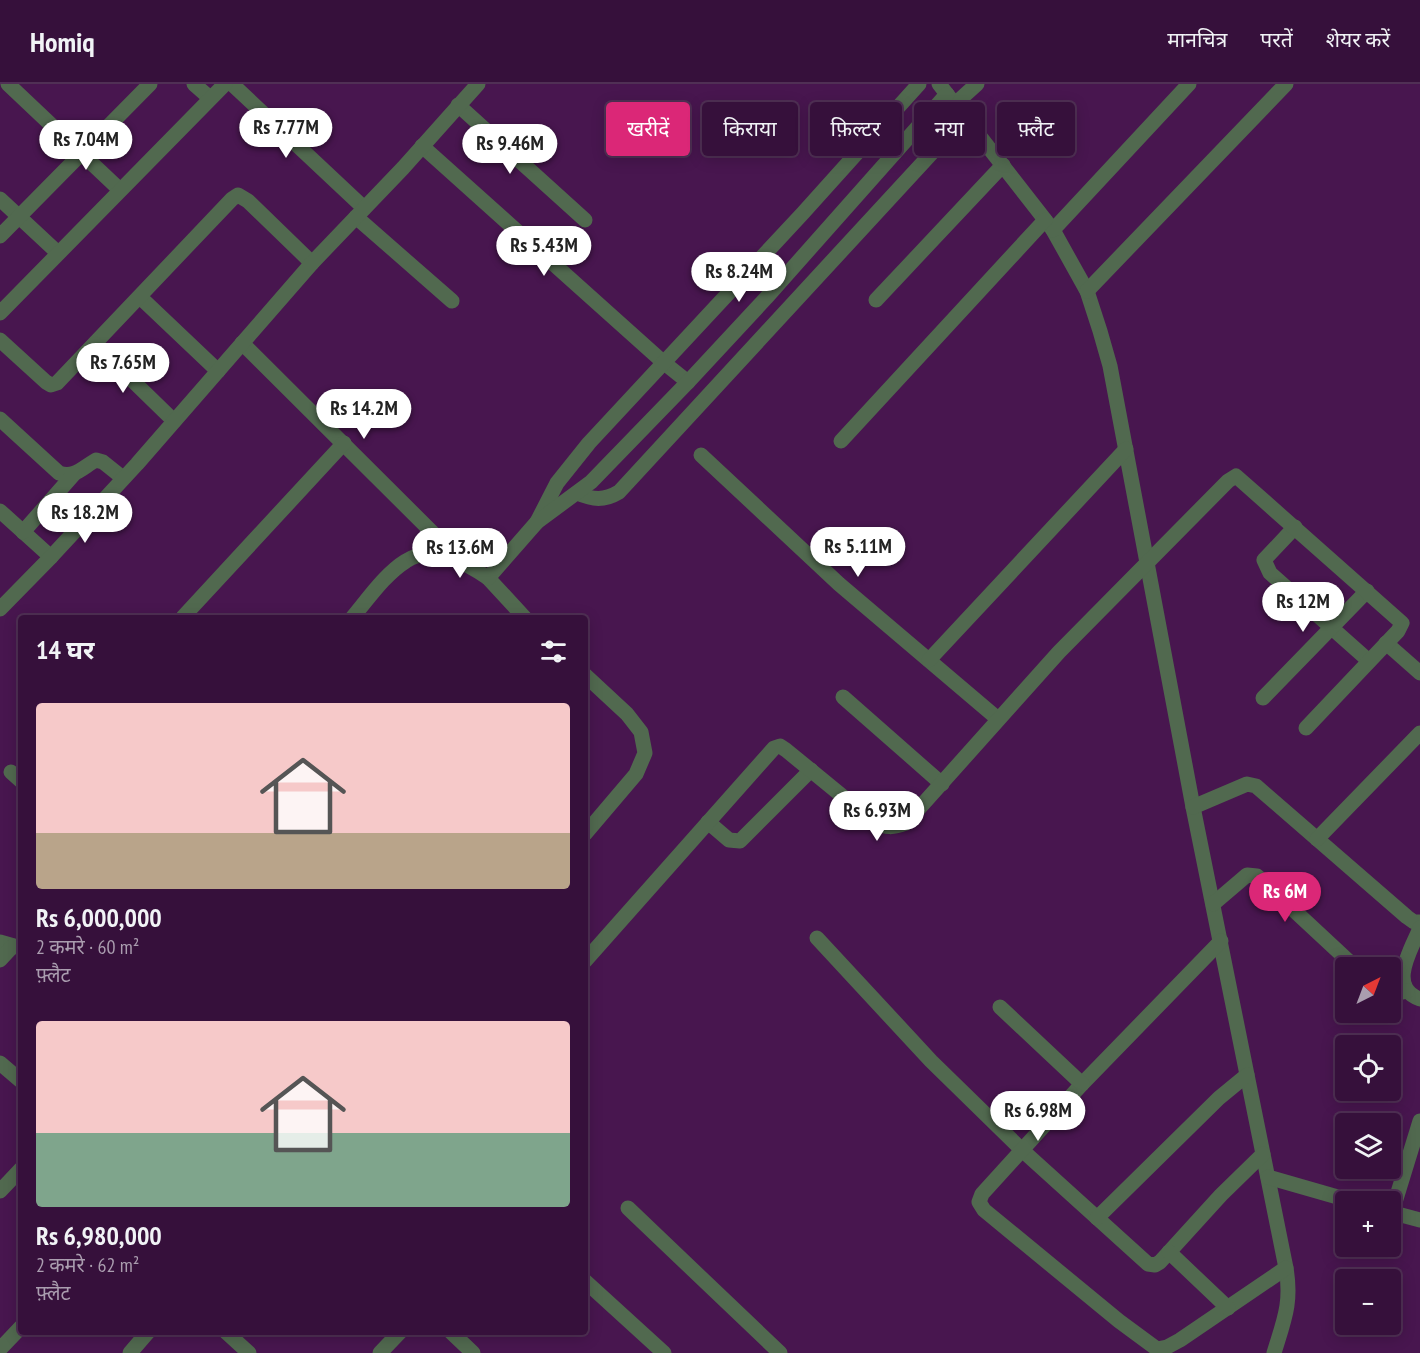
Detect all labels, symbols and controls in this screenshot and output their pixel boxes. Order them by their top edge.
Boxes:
text: Homiq [30,23,95,60]
text: मानचित्र [1167,26,1227,53]
text: परतें [1260,26,1293,53]
text: शेयर करें [1326,26,1390,53]
chip: खरीदें [606,102,690,156]
chip: किराया [702,102,798,156]
chip: फ़िल्टर [810,102,902,156]
chip: नया [914,102,985,156]
chip: फ़्लैट [997,102,1075,156]
pin: Rs 7.77M [224,108,348,159]
text: Rs 7.77M [253,114,319,140]
pin: Rs 7.04M [24,120,148,171]
pin: Rs 9.46M [448,124,572,175]
text: Rs 7.04M [53,126,119,152]
text: Rs 9.46M [476,130,544,156]
pin: Rs 5.43M [482,226,606,277]
text: Rs 5.43M [510,232,578,258]
pin: Rs 8.24M [677,252,801,303]
text: Rs 8.24M [705,258,773,284]
pin: Rs 7.65M [61,343,185,394]
text: Rs 7.65M [90,349,156,375]
pin: Rs 14.2M [302,389,426,440]
text: Rs 14.2M [330,395,398,421]
pin: Rs 18.2M [23,493,147,544]
text: Rs 18.2M [51,499,119,525]
pin: Rs 5.11M [796,527,920,578]
pin: Rs 13.6M [398,528,522,579]
text: Rs 5.11M [824,533,892,559]
text: Rs 13.6M [426,534,494,560]
pin: Rs 12M [1254,582,1352,633]
text: Rs 12M [1276,588,1330,614]
text: 14 घर [36,633,95,666]
icon: filters [537,635,570,668]
icon: home [249,742,357,850]
pin: Rs 6.93M [815,791,939,842]
text: Rs 6.93M [843,797,911,823]
pin: Rs 6M [1243,872,1327,923]
text: Rs 6M [1263,878,1307,904]
text: Rs 6,000,000 [36,901,162,934]
text: 2 कमरे · 60 m² [36,934,139,960]
north arrow [1335,957,1401,1023]
map controls [1335,957,1401,1335]
text: फ़्लैट [36,962,71,988]
button: locate [1335,1035,1401,1101]
icon: home [249,1060,357,1168]
pin: Rs 6.98M [976,1091,1100,1142]
text: Rs 6.98M [1004,1097,1072,1123]
button: layers [1335,1113,1401,1179]
button: + [1335,1191,1401,1257]
text: Rs 6,980,000 [36,1219,162,1252]
text: 2 कमरे · 62 m² [36,1252,139,1278]
button: − [1335,1269,1401,1335]
text: फ़्लैट [36,1280,71,1306]

